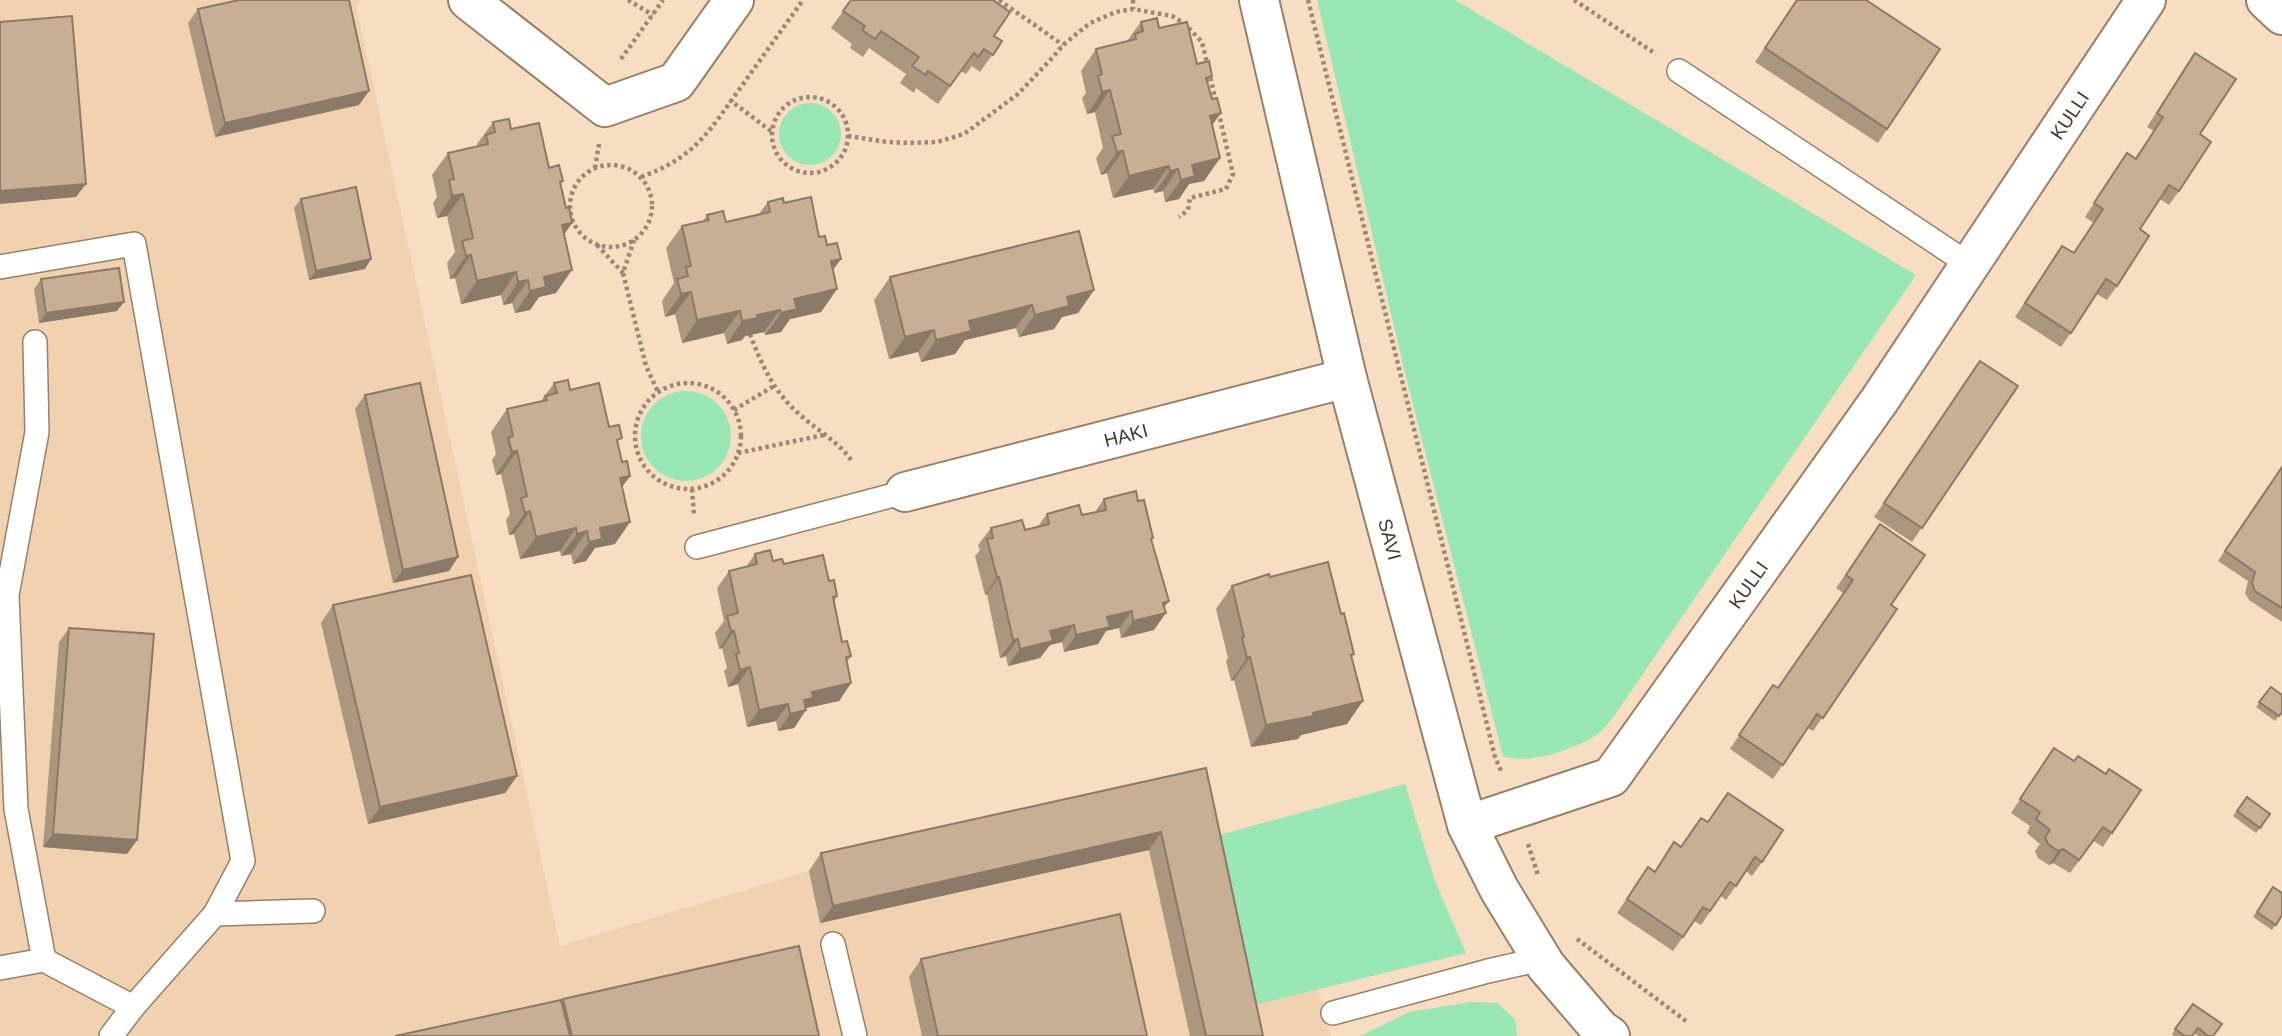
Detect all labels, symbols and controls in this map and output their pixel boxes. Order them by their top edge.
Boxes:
street label: KULLI [2046,88,2093,143]
street label: HAKI [1102,420,1150,451]
street label: SAVI [1374,516,1405,562]
street label: KULLI [1725,557,1772,613]

